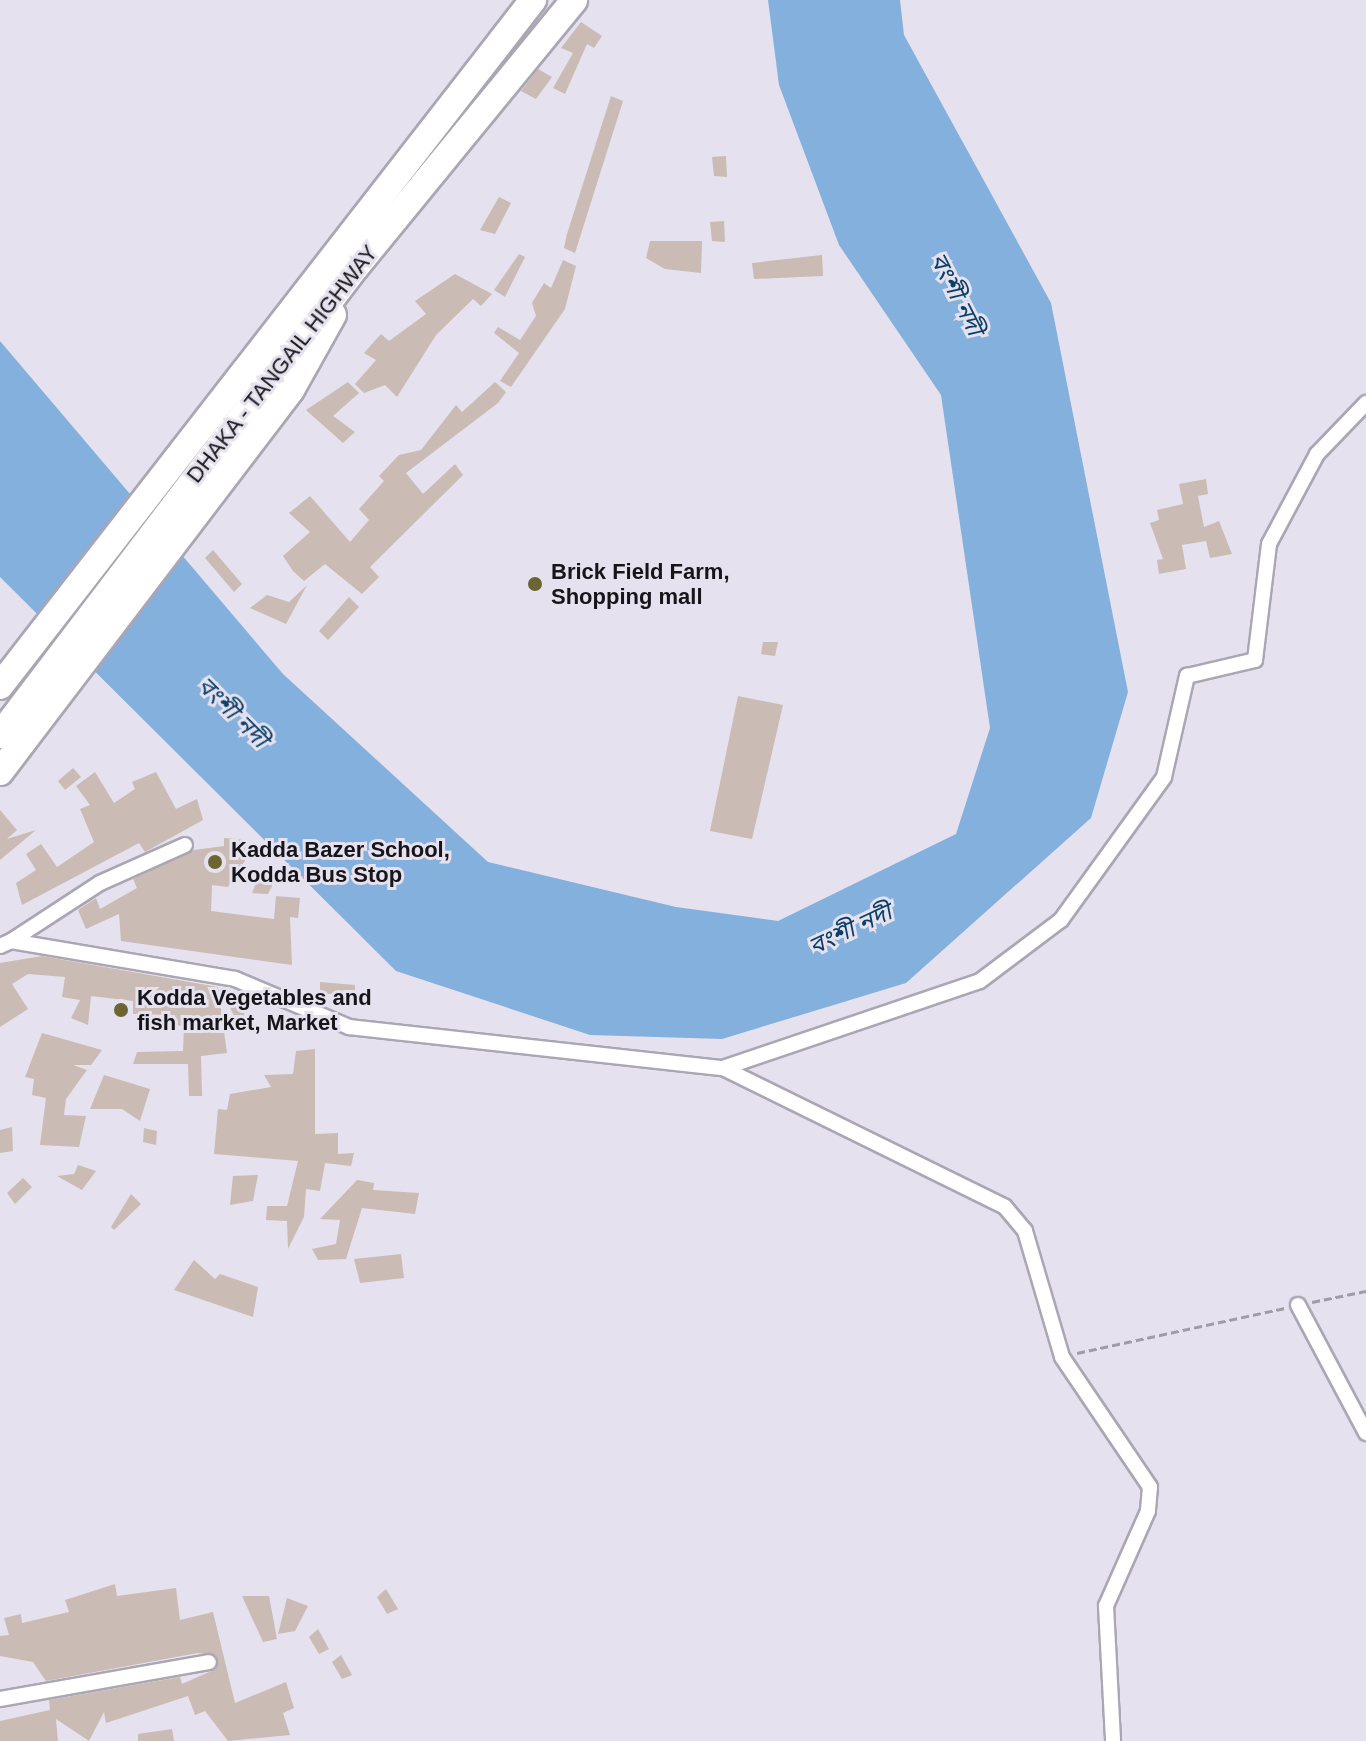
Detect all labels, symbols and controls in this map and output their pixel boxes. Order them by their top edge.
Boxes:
street label: DHAKA - TANGAIL HIGHWAY [180,239,384,489]
water label: বংশী নদী [924,248,990,340]
place label: Brick Field Farm, Shopping mall [551,558,730,610]
marker: Brick Field Farm, Shopping mall [526,575,544,593]
water label: বংশী নদী [192,671,274,753]
place label: Kadda Bazer School, Kodda Bus Stop [231,836,450,888]
marker: Kadda Bazer School, Kodda Bus Stop [206,853,224,871]
water label: বংশী নদী [804,897,896,961]
place label: Kodda Vegetables and fish market, Market [137,984,372,1036]
marker: Kodda Vegetables and fish market, Market [112,1001,130,1019]

